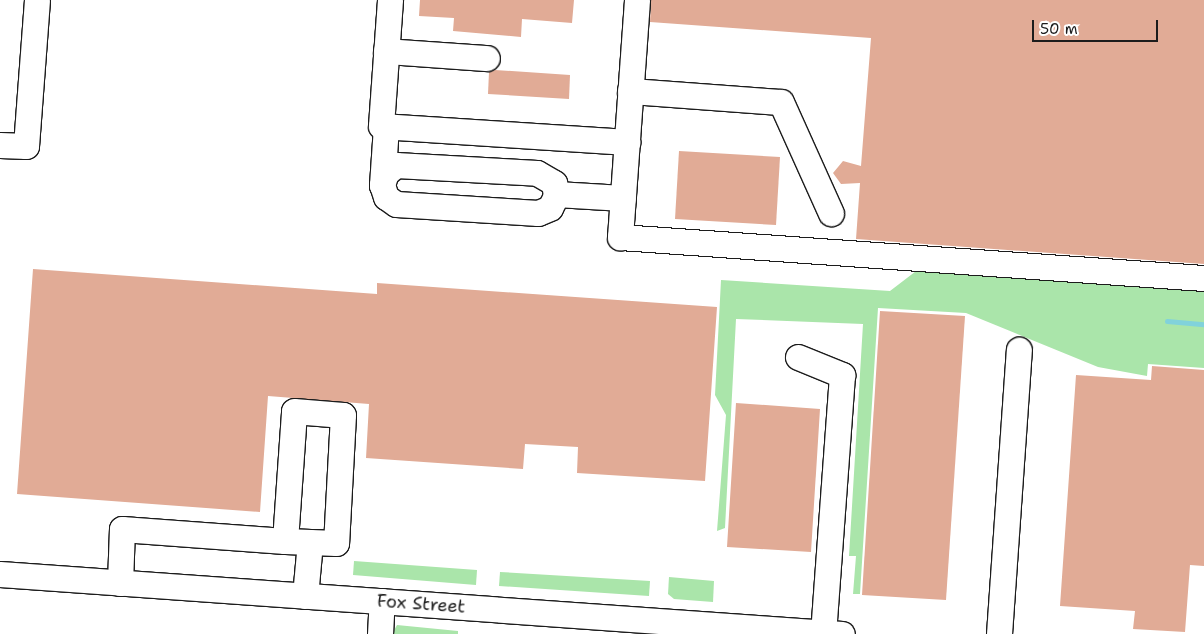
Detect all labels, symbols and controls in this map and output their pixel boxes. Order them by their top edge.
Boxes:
scale bar [1034,10,1160,42]
text: 50 m [1040,19,1078,39]
street label: Fox Street [376,590,466,618]

